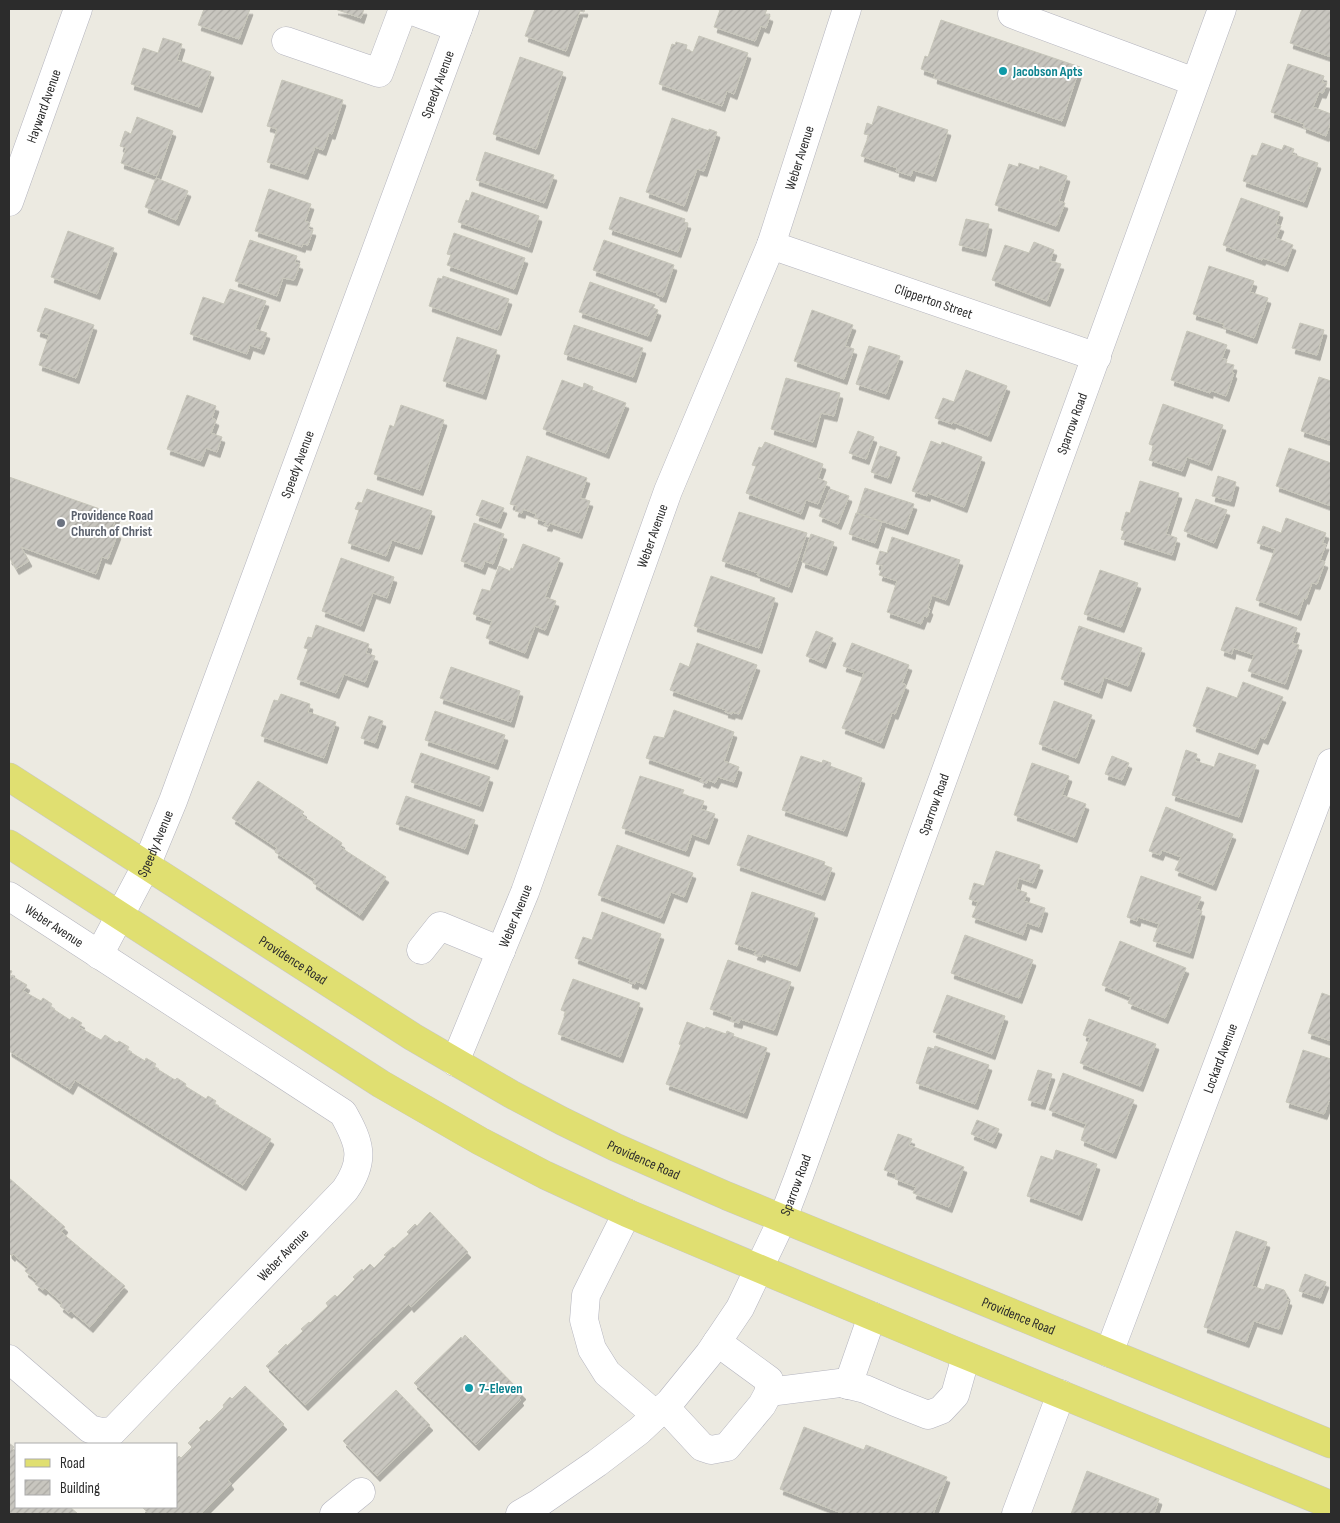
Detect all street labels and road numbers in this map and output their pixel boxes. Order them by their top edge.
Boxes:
street label: Speedy Avenue [417,48,458,120]
street label: Hayward Avenue [22,67,64,145]
street label: Weber Avenue [781,123,817,192]
street label: Clipperton Street [892,280,975,322]
street label: Sparrow Road [1053,390,1091,457]
street label: Speedy Avenue [277,428,317,500]
street label: Weber Avenue [633,502,671,570]
street label: Sparrow Road [915,771,953,837]
street label: Speedy Avenue [133,808,177,880]
street label: Weber Avenue [495,882,535,950]
street label: Weber Avenue [22,900,87,951]
street label: Providence Road [256,932,331,988]
street label: Lockard Avenue [1199,1021,1241,1096]
street label: Providence Road [605,1136,683,1183]
street label: Sparrow Road [776,1152,815,1218]
street label: Weber Avenue [254,1225,312,1285]
street label: Providence Road [979,1293,1058,1338]

